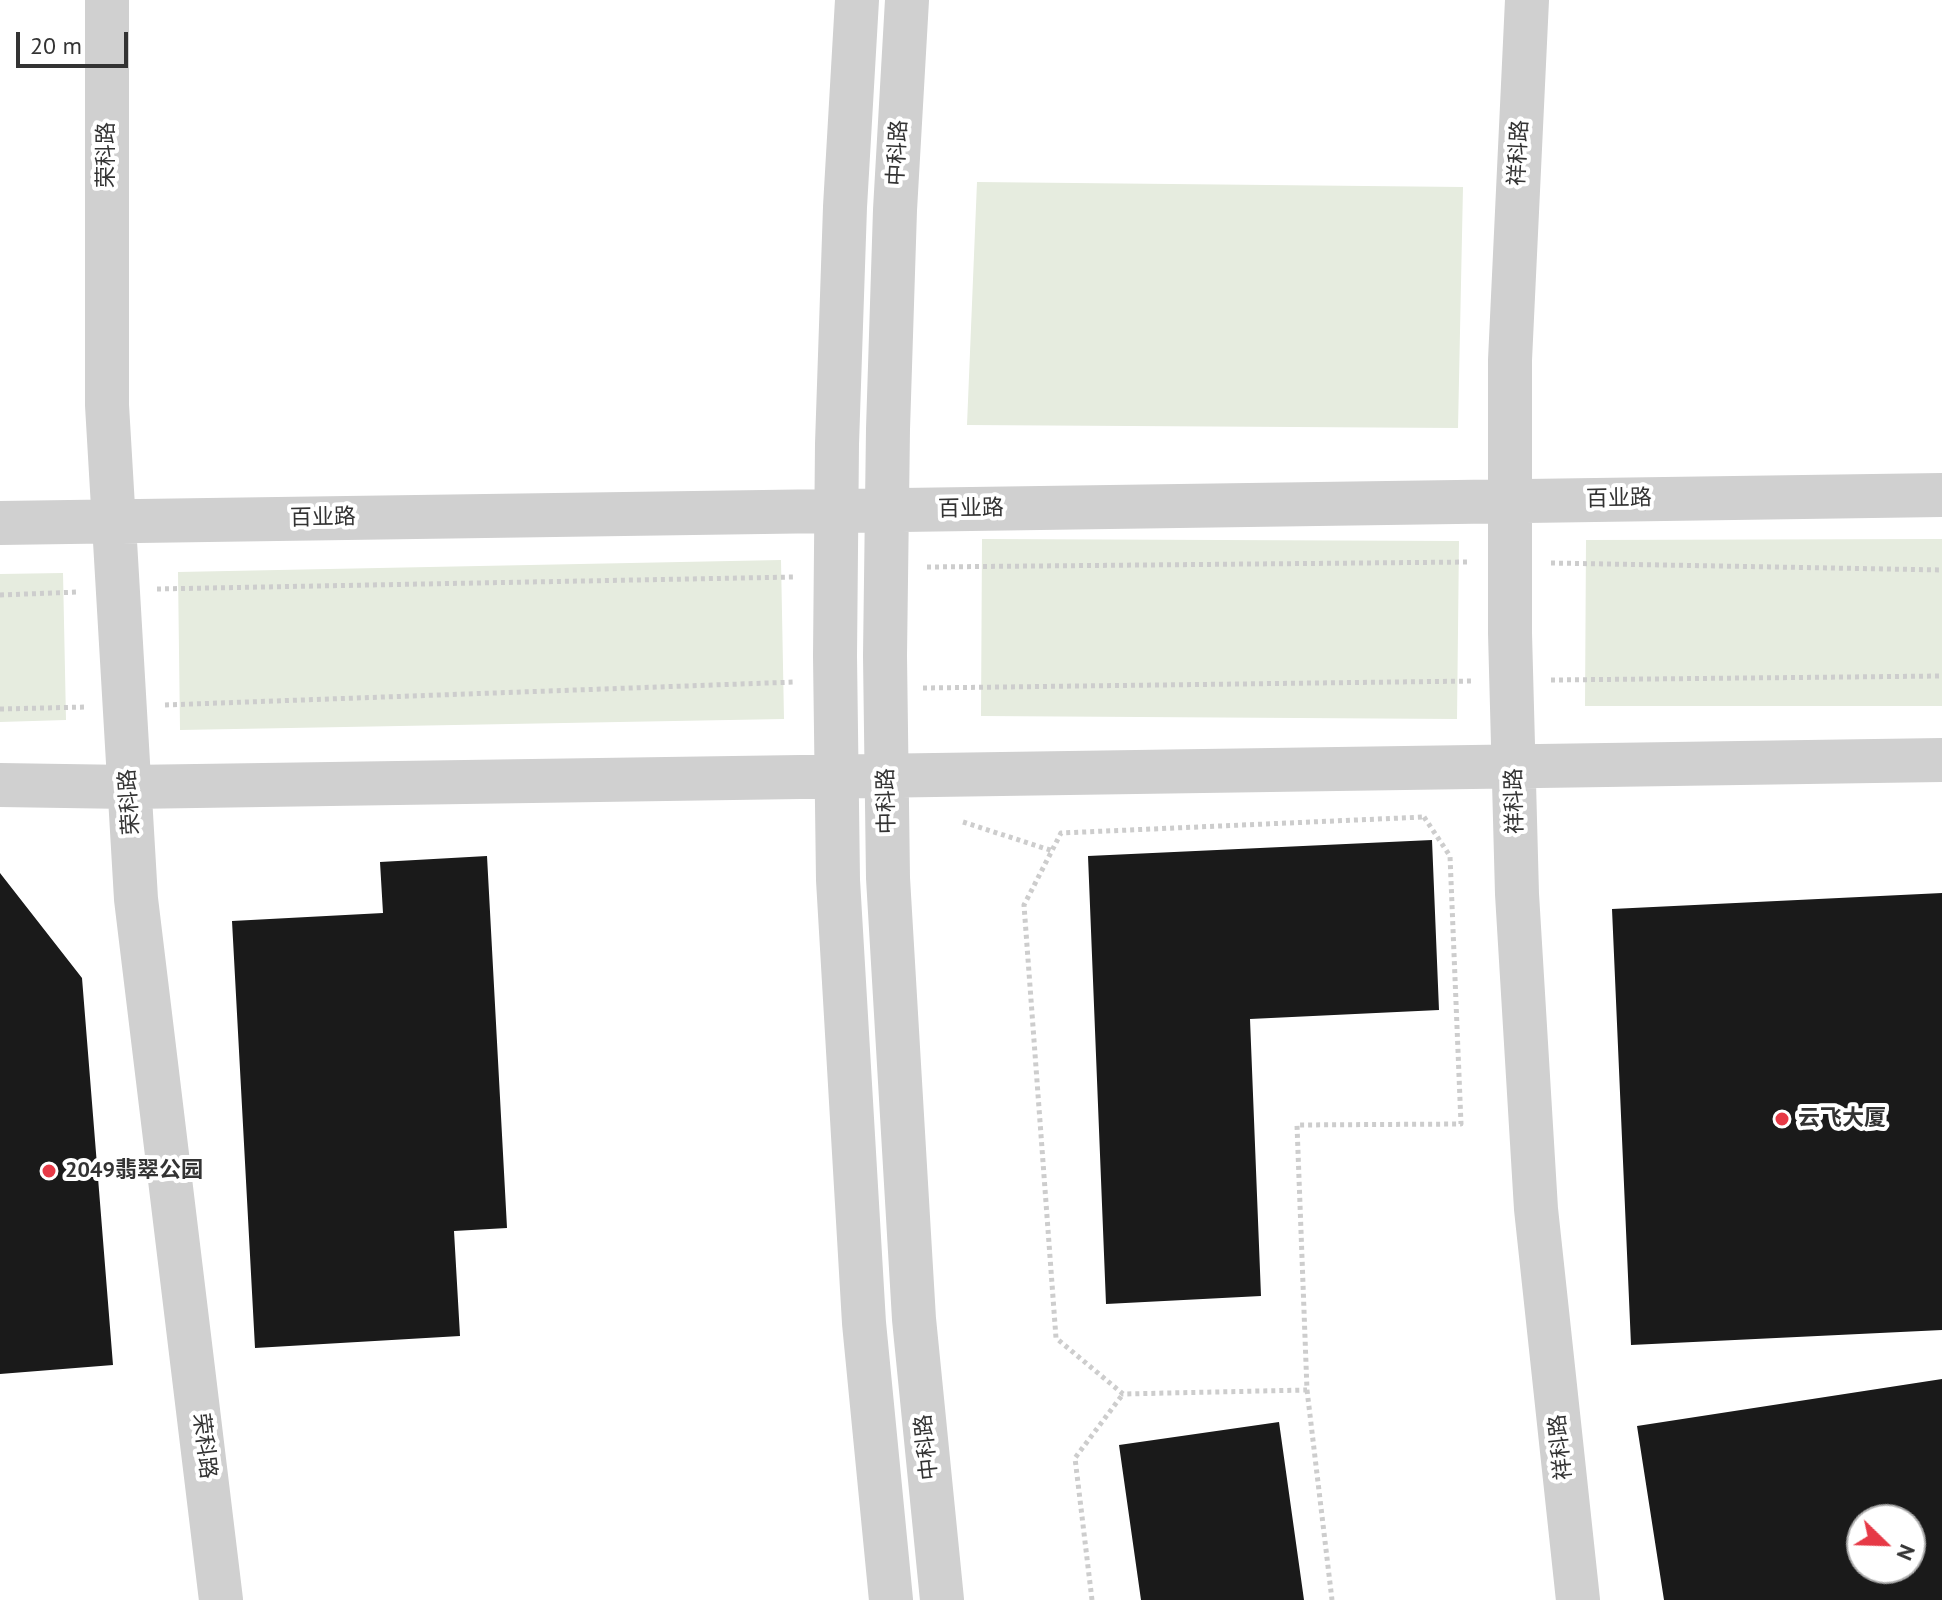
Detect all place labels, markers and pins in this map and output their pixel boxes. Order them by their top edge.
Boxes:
place label: 云飞大厦 [1798,1106,1886,1132]
marker: 云飞大厦 [1773,1110,1791,1128]
place label: 2049翡翠公园 [65,1158,203,1184]
marker: 2049翡翠公园 [40,1162,58,1180]

